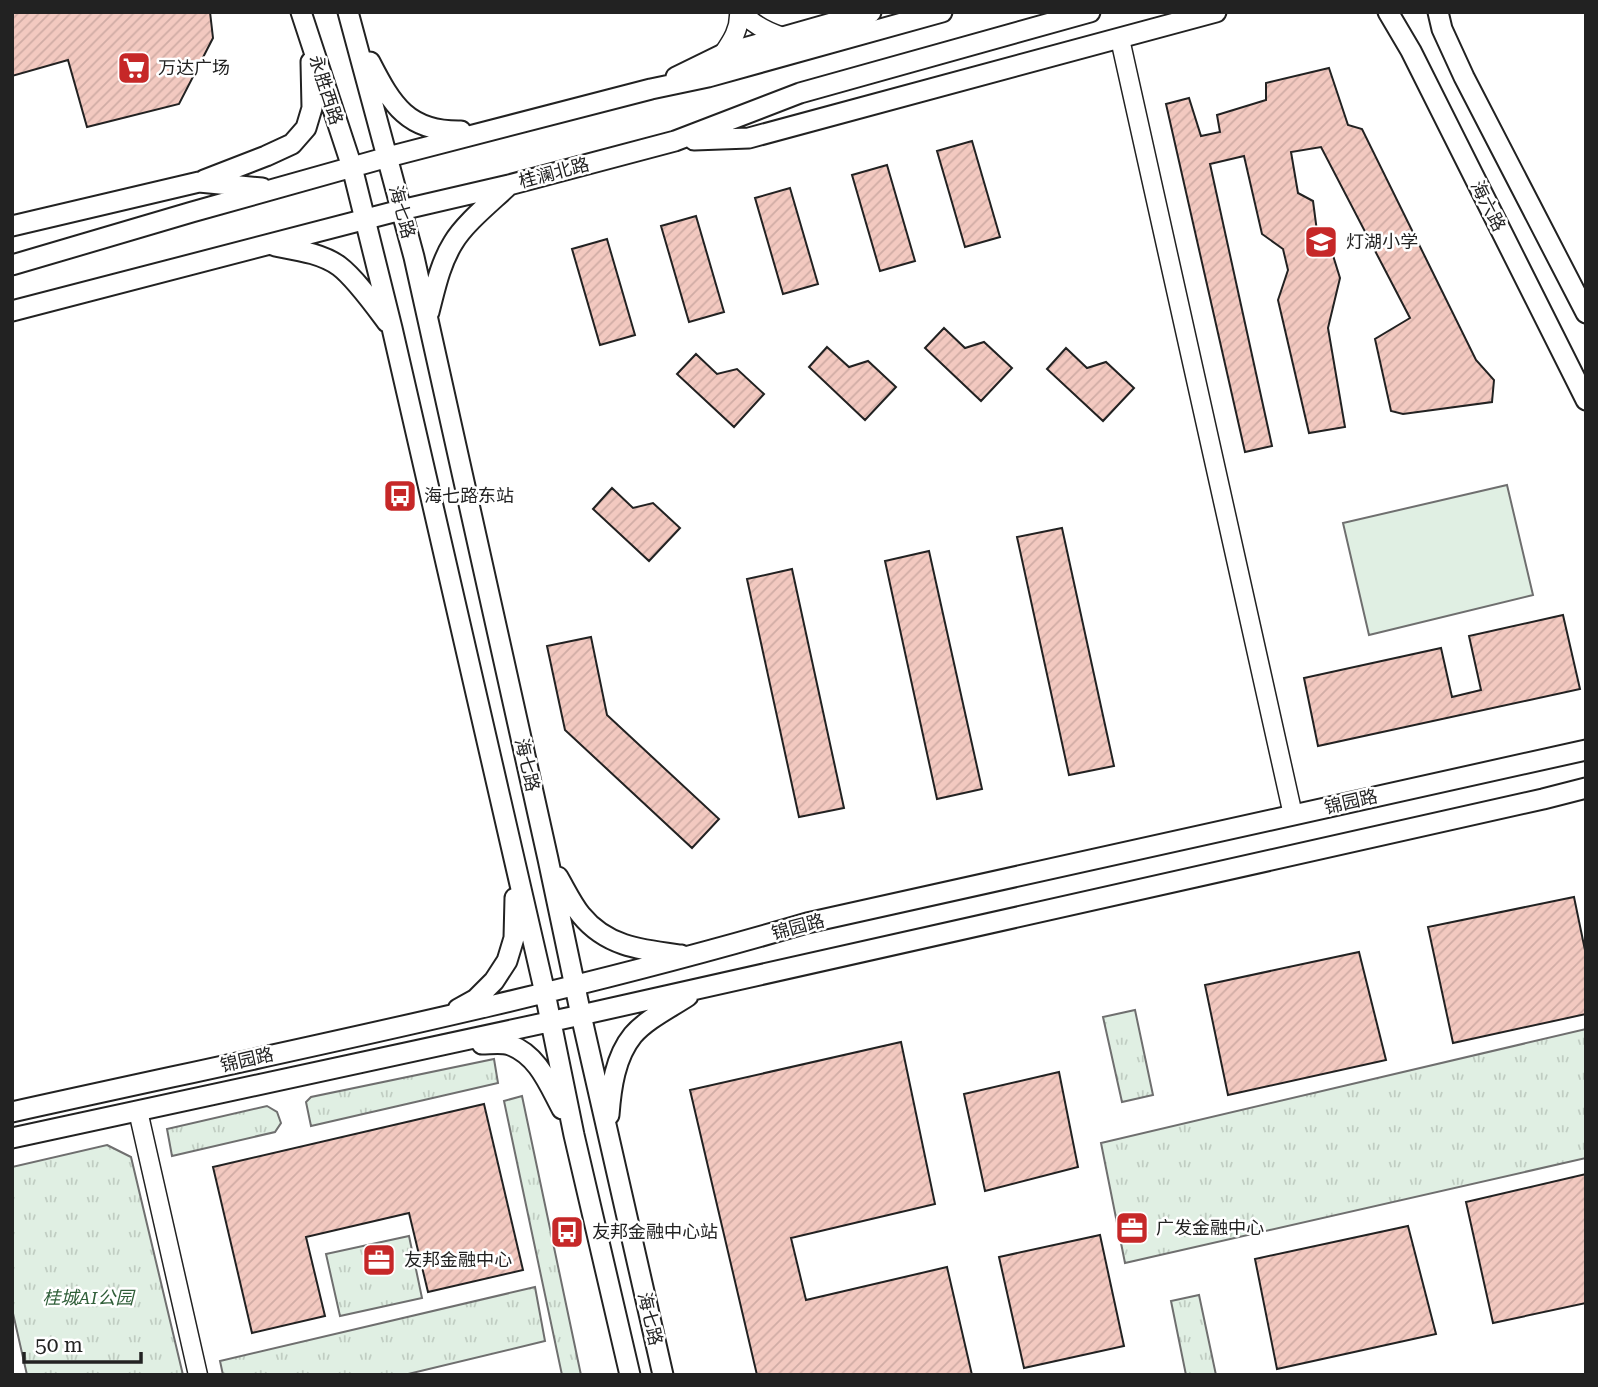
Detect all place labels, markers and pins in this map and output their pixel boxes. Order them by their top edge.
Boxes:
supermarket icon: 万达广场 [115,49,153,87]
place label: 万达广场 [158,57,230,78]
school or university icon: 灯湖小学 [1302,223,1340,261]
place label: 灯湖小学 [1346,231,1418,252]
bus stop icon: 海七路东站 [381,477,419,515]
place label: 海七路东站 [424,485,514,506]
office icon: 广发金融中心 [1113,1209,1151,1247]
bus stop icon: 友邦金融中心站 [548,1213,586,1251]
place label: 广发金融中心 [1156,1217,1264,1238]
place label: 友邦金融中心站 [592,1221,718,1242]
office icon: 友邦金融中心 [360,1241,398,1279]
place label: 友邦金融中心 [404,1249,512,1270]

